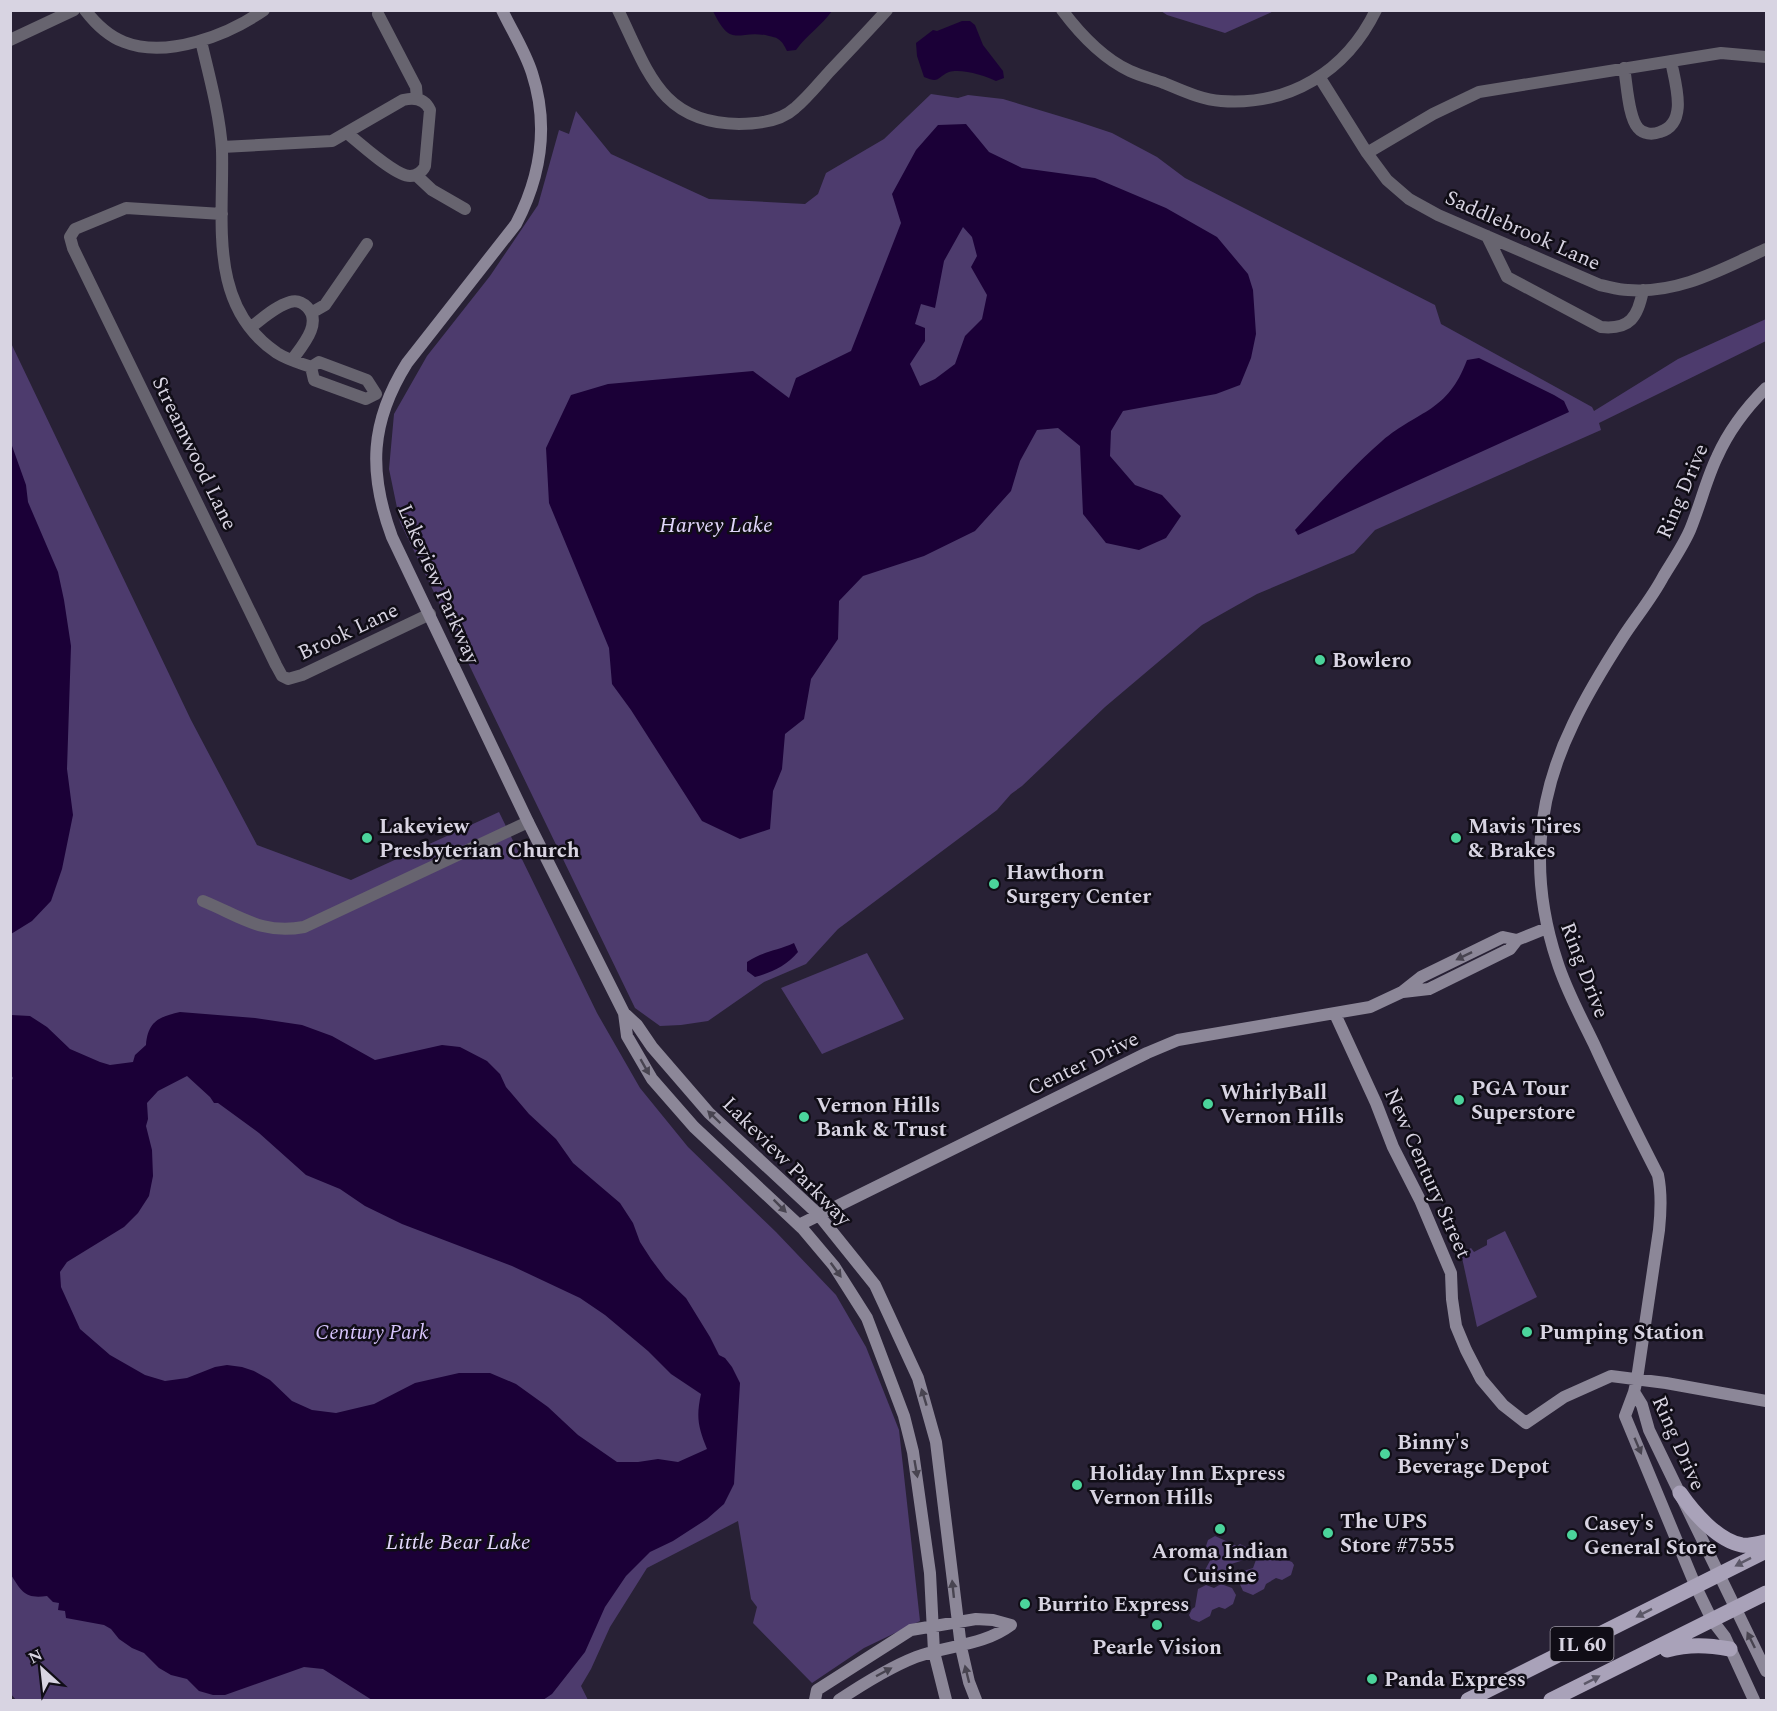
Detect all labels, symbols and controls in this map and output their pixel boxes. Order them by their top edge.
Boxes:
street label: Saddlebrook Lane [1440,182,1606,280]
street label: Streamwood Lane [143,371,245,536]
street label: Ring Drive [1649,439,1717,544]
street label: Lakeview Parkway [388,499,488,670]
water label: Harvey Lake [659,509,773,542]
street label: Brook Lane [293,595,404,669]
place label: Bowlero [1332,645,1412,677]
marker: Bowlero [1313,653,1327,667]
place label: Lakeview Presbyterian Church [379,811,580,867]
place label: Mavis Tires & Brakes [1468,811,1581,867]
marker: Lakeview Presbyterian Church [360,831,374,845]
marker: Mavis Tires & Brakes [1449,831,1463,845]
place label: Hawthorn Surgery Center [1006,857,1151,913]
marker: Hawthorn Surgery Center [987,877,1001,891]
street label: Ring Drive [1551,918,1617,1023]
one-way arrow [1455,951,1472,961]
street label: Center Drive [1022,1023,1144,1105]
one-way arrow [640,1059,650,1076]
place label: PGA Tour Superstore [1471,1073,1575,1129]
place label: WhirlyBall Vernon Hills [1220,1077,1344,1133]
street label: New Century Street [1375,1083,1479,1264]
street label: Lakeview Parkway [714,1090,859,1235]
place label: Vernon Hills Bank & Trust [816,1090,947,1146]
marker: PGA Tour Superstore [1452,1093,1466,1107]
marker: WhirlyBall Vernon Hills [1201,1097,1215,1111]
one-way arrow [708,1110,722,1124]
marker: Vernon Hills Bank & Trust [797,1110,811,1124]
one-way arrow [773,1199,787,1213]
one-way arrow [830,1262,842,1277]
park label: Century Park [315,1317,429,1349]
place label: Pumping Station [1539,1317,1704,1349]
marker: Pumping Station [1520,1325,1534,1339]
one-way arrow [919,1388,928,1406]
street label: Ring Drive [1643,1391,1713,1496]
place label: Binny's Beverage Depot [1397,1427,1549,1483]
one-way arrow [1633,1437,1642,1454]
marker: Binny's Beverage Depot [1378,1447,1392,1461]
place label: Holiday Inn Express Vernon Hills [1089,1458,1286,1514]
one-way arrow [912,1459,921,1478]
marker: Holiday Inn Express Vernon Hills [1070,1478,1084,1492]
place label: The UPS Store #7555 [1340,1506,1455,1562]
place label: Casey's General Store [1584,1508,1717,1564]
marker: Aroma Indian Cuisine [1213,1522,1227,1536]
water label: Little Bear Lake [386,1526,530,1559]
marker: The UPS Store #7555 [1321,1526,1335,1540]
marker: Casey's General Store [1565,1528,1579,1542]
place label: Aroma Indian Cuisine [1152,1536,1288,1592]
one-way arrow [1735,1557,1752,1567]
one-way arrow [948,1580,958,1599]
place label: Burrito Express [1037,1589,1189,1621]
marker: Burrito Express [1018,1597,1032,1611]
one-way arrow [1635,1608,1652,1617]
marker: Pearle Vision [1150,1618,1164,1632]
road number: IL 60 [1550,1627,1614,1661]
one-way arrow [1746,1631,1756,1648]
place label: Pearle Vision [1092,1632,1222,1664]
north arrow [12,1639,72,1699]
text: N [24,1643,47,1670]
place label: Panda Express [1384,1664,1526,1696]
one-way arrow [962,1665,972,1683]
one-way arrow [876,1667,893,1677]
marker: Panda Express [1365,1672,1379,1686]
one-way arrow [1583,1675,1600,1685]

